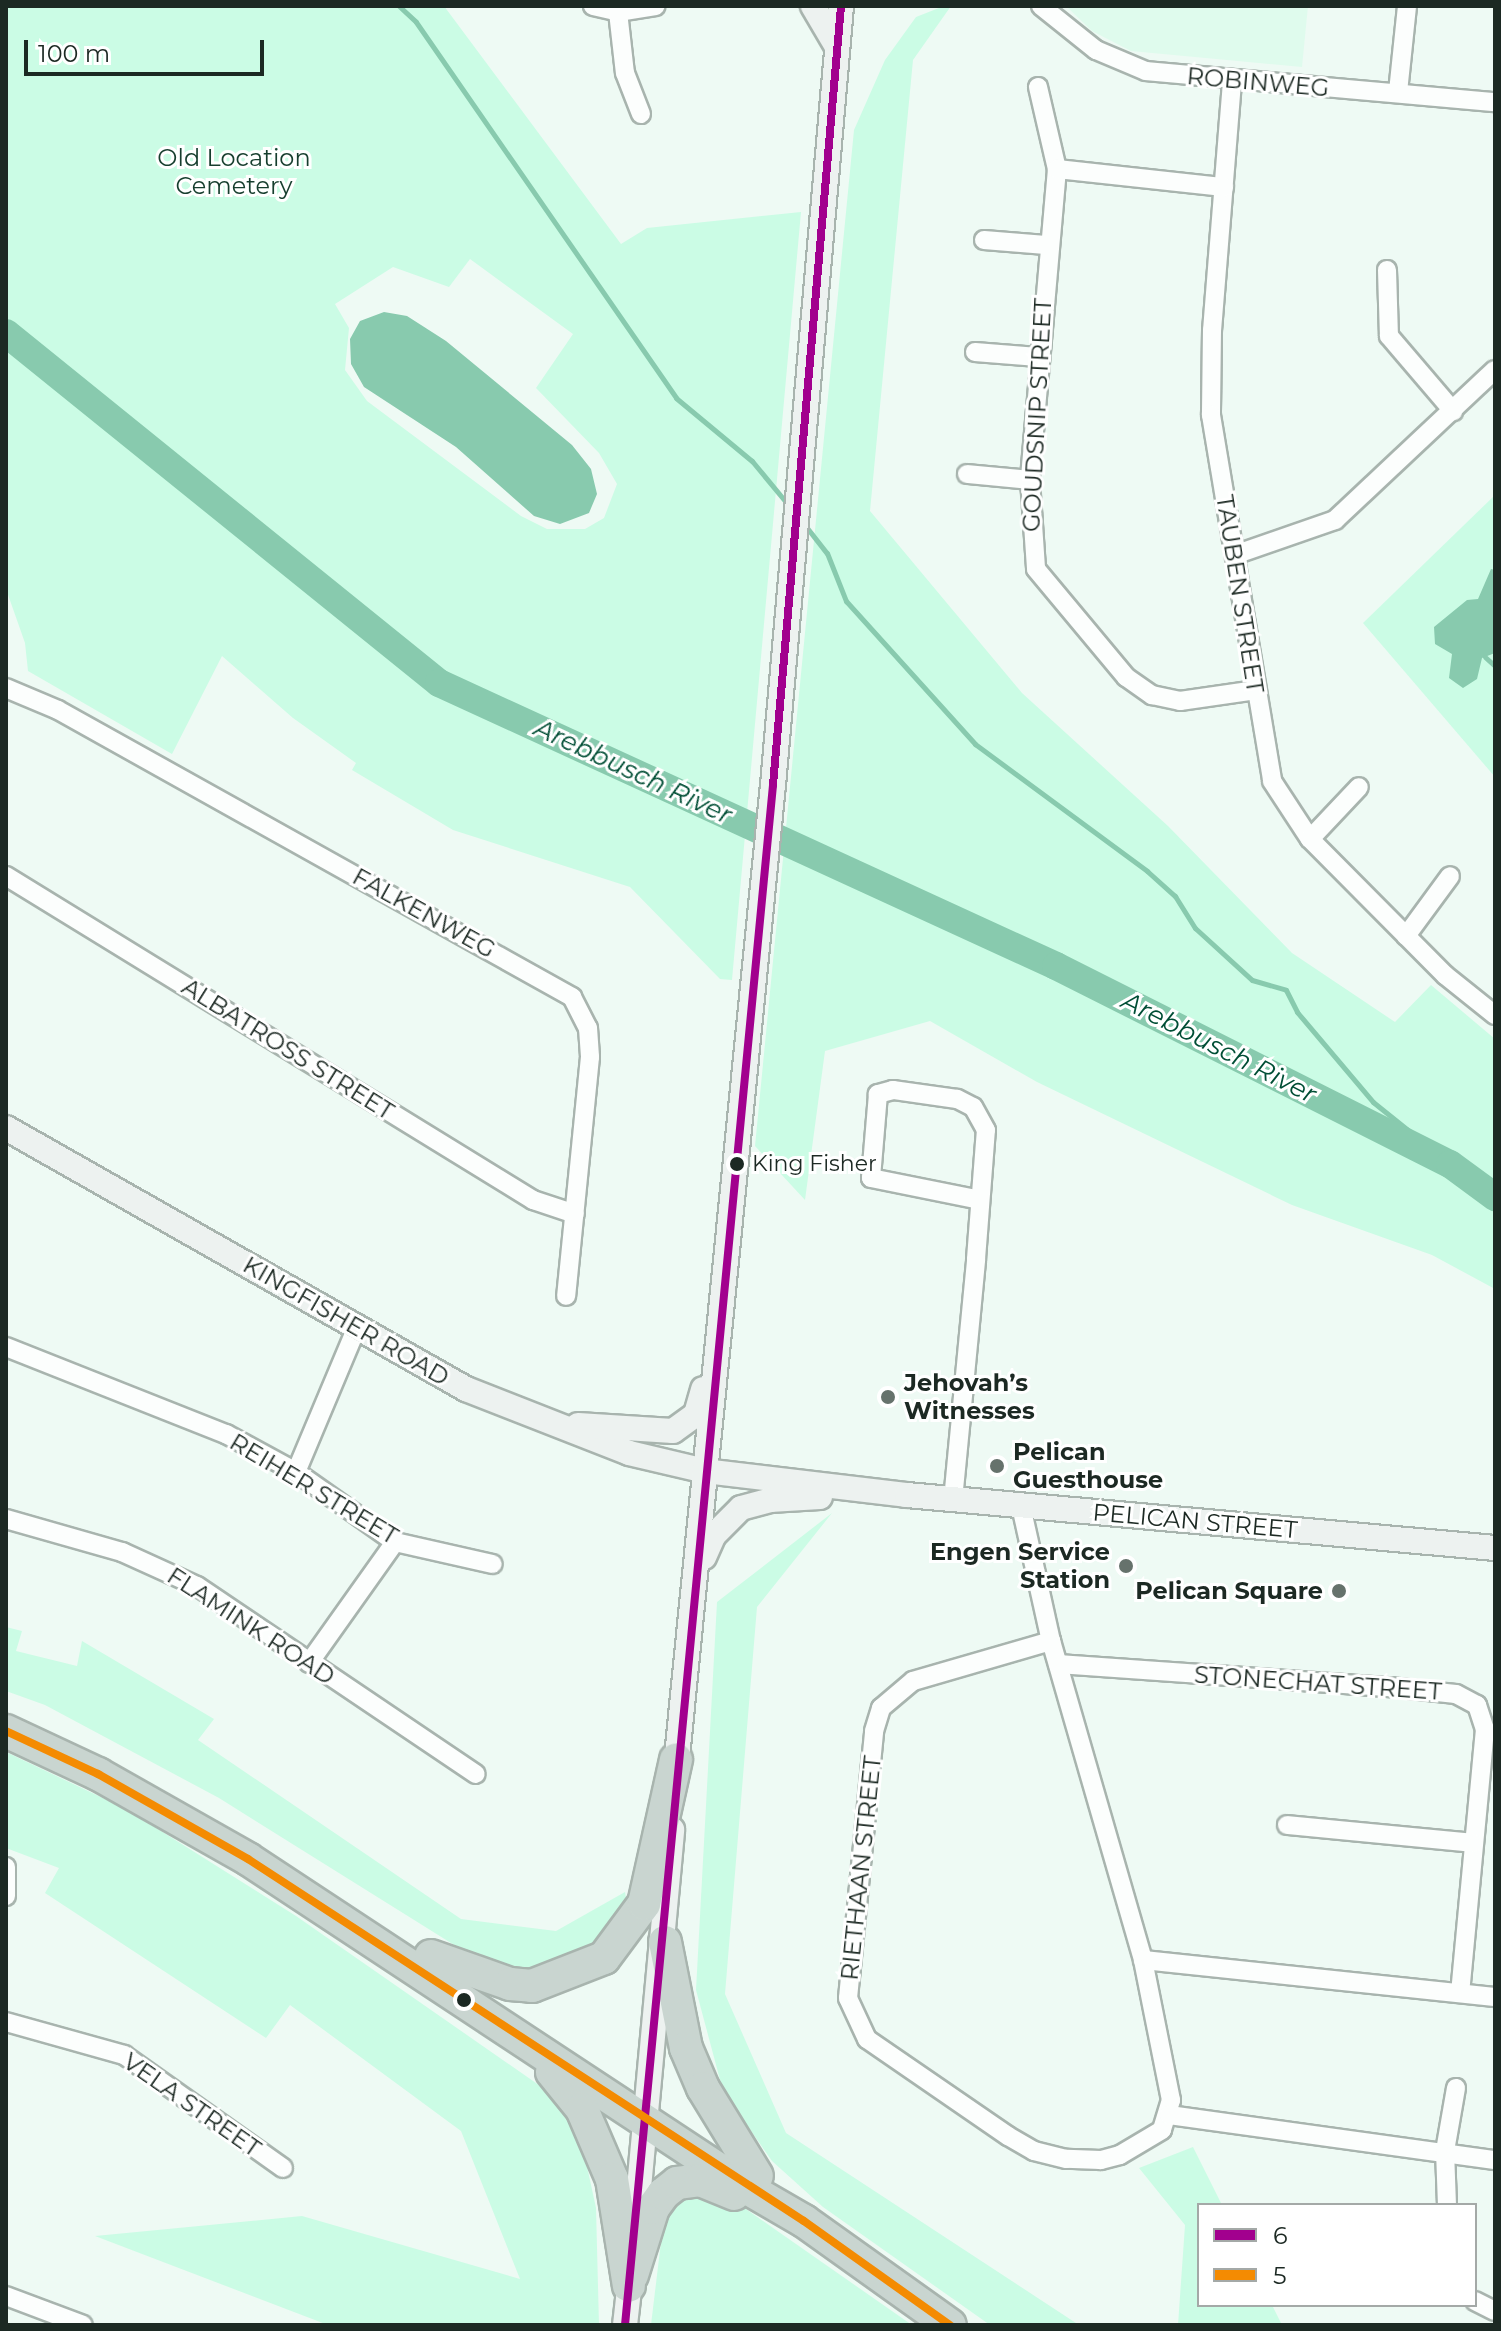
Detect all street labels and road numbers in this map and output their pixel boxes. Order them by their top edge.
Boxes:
street label: ROBINWEG [1186,61,1330,103]
street label: GOUDSNIP STREET [1016,297,1058,533]
street label: TAUBEN STREET [1210,493,1270,695]
street label: FALKENWEG [348,862,500,964]
street label: ALBATROSS STREET [177,972,399,1126]
street label: KINGFISHER ROAD [238,1250,454,1392]
street label: REIHER STREET [225,1427,403,1551]
street label: PELICAN STREET [1091,1498,1299,1544]
street label: FLAMINK ROAD [162,1561,340,1691]
street label: STONECHAT STREET [1193,1660,1443,1706]
street label: RIETHAAN STREET [835,1754,887,1982]
street label: VELA STREET [118,2047,266,2163]

